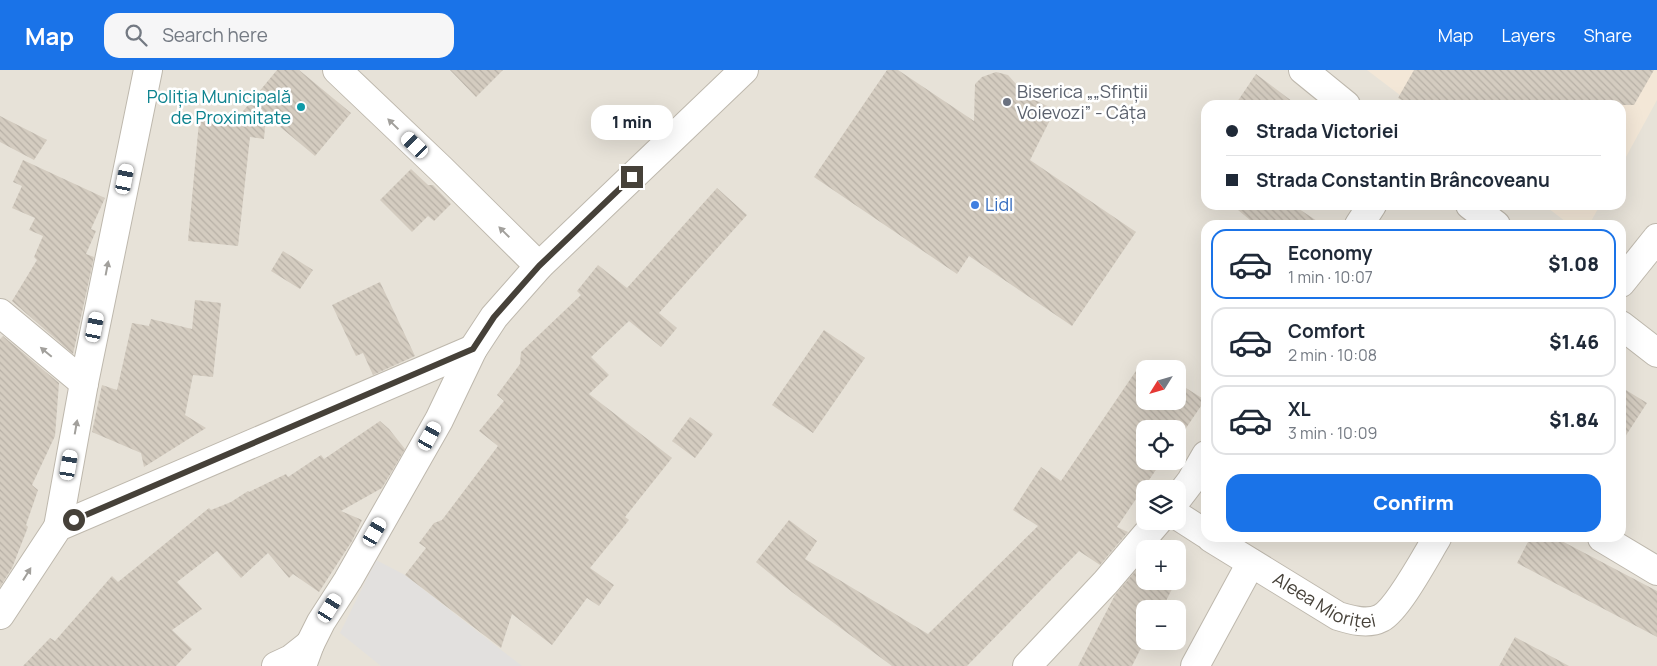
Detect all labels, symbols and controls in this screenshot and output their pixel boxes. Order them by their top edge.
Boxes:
search box [104,13,454,58]
text: Map [25,19,74,52]
icon: search [122,21,150,49]
text: Search here [162,22,268,48]
text: Map [1438,23,1473,47]
text: Layers [1501,23,1555,47]
text: Share [1583,23,1632,47]
place label: Biserica „„Sfinții Voievozi” - Câța [1017,79,1148,124]
place label: Poliția Municipală de Proximitate [147,84,291,129]
marker: Biserica „„Sfinții Voievozi” - Câța [1001,96,1013,108]
marker: Poliția Municipală de Proximitate [295,101,307,113]
callout: 1 min [591,104,673,140]
text: 1 min [612,111,652,133]
one-way arrow [388,118,400,130]
text: Strada Victoriei [1256,118,1399,144]
car [398,129,431,161]
car [114,163,135,195]
route end [621,166,643,188]
text: Strada Constantin Brâncoveanu [1256,167,1550,193]
place label: Lidl [985,192,1013,216]
marker: Lidl [969,199,981,211]
one-way arrow [498,226,510,238]
text: Economy [1288,240,1372,266]
icon: car [1228,242,1273,287]
text: $1.08 [1548,251,1599,277]
one-way arrow [103,260,111,275]
text: 1 min · 10:07 [1288,266,1373,288]
car [84,311,105,343]
text: Comfort [1288,318,1365,344]
icon: car [1228,320,1273,365]
text: $1.46 [1549,329,1599,355]
text: 2 min · 10:08 [1288,344,1377,366]
one-way arrow [40,346,53,357]
north arrow [1136,360,1186,410]
map controls [1136,360,1186,650]
text: XL [1288,396,1311,422]
icon: car [1228,398,1273,443]
text: $1.84 [1549,407,1599,433]
one-way arrow [72,419,80,435]
car [416,419,443,453]
button: locate [1136,420,1186,470]
text: 3 min · 10:09 [1288,422,1377,444]
car [59,449,78,481]
button: Confirm [1226,474,1601,532]
button: layers [1136,480,1186,530]
route start [63,509,85,531]
car [361,515,388,549]
button: + [1136,540,1186,590]
street label: Aleea Mioriței [1269,566,1378,633]
one-way arrow [23,568,32,581]
car [315,591,344,625]
button: − [1136,600,1186,650]

